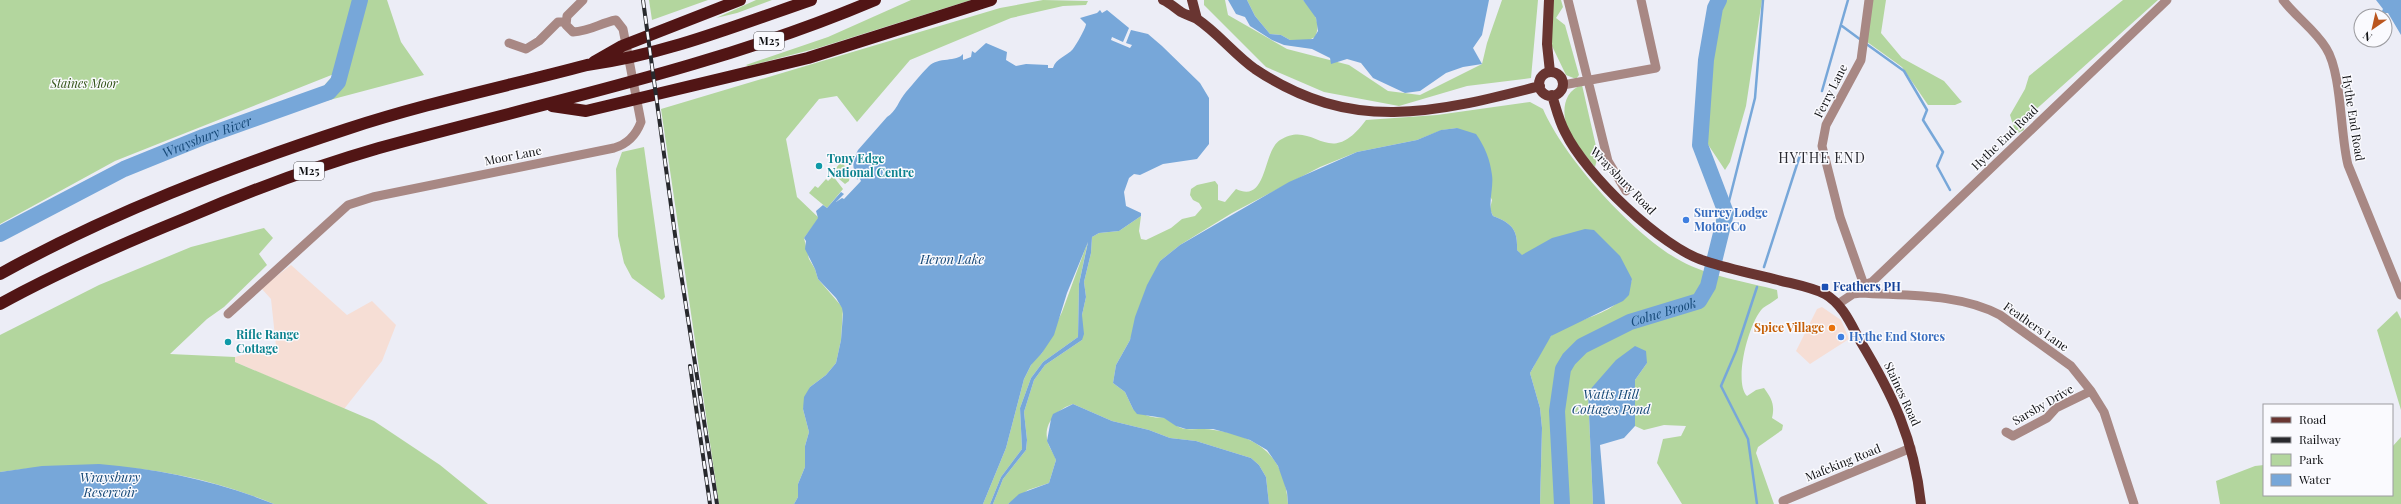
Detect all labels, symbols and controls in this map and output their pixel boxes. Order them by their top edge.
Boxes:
north arrow [2353,8,2393,48]
text: N [2360,28,2375,45]
road number: M25 [754,32,784,50]
street label: Ferry Lane [1810,61,1850,120]
street label: Hythe End Road [2339,74,2369,162]
park label: Staines Moor [49,75,118,91]
street label: Hythe End Road [1967,101,2041,173]
water label: Wraysbury River [159,111,254,161]
street label: Moor Lane [483,142,543,168]
street label: Wraysbury Road [1587,142,1660,218]
district label: HYTHE END [1778,148,1866,167]
place label: Tony Edge National Centre [827,150,914,180]
marker: Tony Edge National Centre [814,161,824,171]
road number: M25 [294,162,324,180]
place label: Surrey Lodge Motor Co [1694,204,1768,234]
marker: Surrey Lodge Motor Co [1681,215,1691,225]
water label: Heron Lake [919,250,985,267]
place label: Feathers PH [1833,278,1901,294]
marker: Feathers PH [1820,282,1830,292]
water label: Colne Brook [1628,293,1698,329]
street label: Feathers Lane [2001,298,2072,355]
place label: Spice Village [1754,319,1824,335]
marker: Spice Village [1827,323,1837,333]
place label: Rifle Range Cottage [236,326,299,356]
place label: Hythe End Stores [1849,328,1945,344]
marker: Hythe End Stores [1836,332,1846,342]
marker: Rifle Range Cottage [223,337,233,347]
street label: Staines Road [1881,359,1925,428]
street label: Sarsby Drive [2009,380,2076,428]
water label: Watts Hill Cottages Pond [1572,385,1651,417]
legend [2263,404,2393,496]
text: Road [2299,411,2326,427]
text: Railway [2299,431,2341,447]
street label: Mafeking Road [1803,440,1883,484]
text: Park [2299,451,2324,467]
water label: Wraysbury Reservoir [80,468,140,500]
text: Water [2298,471,2332,487]

